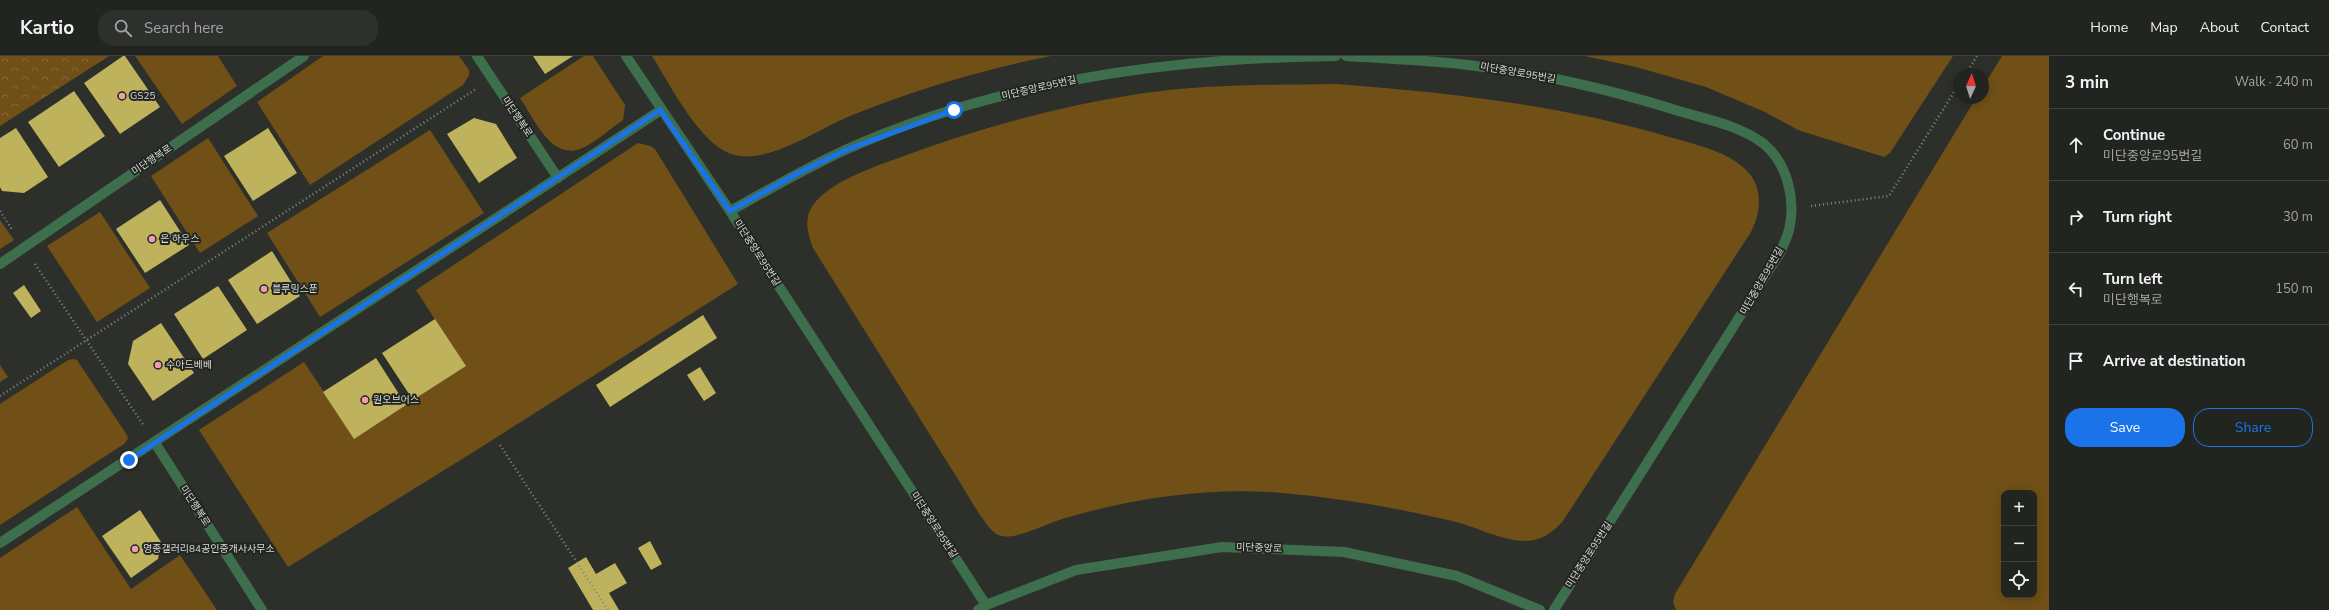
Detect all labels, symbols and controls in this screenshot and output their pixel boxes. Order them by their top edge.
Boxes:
search box [98,10,378,46]
text: Kartio [20,15,74,41]
icon: search [112,17,134,39]
text: Search here [144,18,224,38]
text: Home [2090,18,2128,37]
text: Map [2150,18,2178,37]
text: About [2200,18,2239,37]
text: Contact [2261,18,2309,37]
street label: 미단중앙로95번길 [1479,59,1557,87]
north arrow [1953,68,1989,104]
text: 3 min [2065,71,2109,94]
street label: 미단중앙로95번길 [1000,73,1078,103]
text: Walk · 240 m [2235,73,2313,91]
place label: GS25 [130,89,155,103]
marker: GS25 [117,91,127,101]
street label: 미단행복로 [498,94,536,140]
route start [945,101,963,119]
text: Continue [2103,125,2165,145]
icon: ahead [2065,134,2087,156]
text: 60 m [2283,136,2313,154]
street label: 미단행복로 [129,141,175,179]
text: 미단중앙로95번길 [2103,147,2202,165]
icon: right [2065,206,2087,228]
text: Turn right [2103,207,2172,227]
text: 30 m [2283,208,2313,226]
street label: 미단중앙로95번길 [730,217,784,289]
place label: 은 하우스 [160,232,199,246]
marker: 은 하우스 [147,234,157,244]
street label: 미단중앙로95번길 [1737,244,1787,318]
text: Turn left [2103,269,2162,289]
icon: left [2065,278,2087,300]
text: 150 m [2275,280,2313,298]
place label: 블루밍스푼 [272,282,318,296]
marker: 블루밍스푼 [259,284,269,294]
text: 미단행복로 [2103,291,2163,309]
icon: arrive [2065,350,2087,372]
text: Arrive at destination [2103,351,2246,371]
place label: 수아드베베 [166,358,212,372]
marker: 수아드베베 [153,360,163,370]
place label: 원오브어스 [373,393,419,407]
marker: 원오브어스 [360,395,370,405]
button: Save [2065,408,2185,447]
button: Share [2193,408,2313,447]
route end [120,451,138,469]
street label: 미단행복로 [177,483,213,529]
street label: 미단중앙로95번길 [907,489,961,561]
map controls [2001,490,2037,598]
button: + [2001,490,2037,526]
street label: 미단중앙로95번길 [1562,519,1616,591]
button: − [2001,526,2037,562]
street label: 미단중앙로 [1236,540,1282,556]
place label: 영종갤러리84공인중개사사무소 [143,542,275,556]
marker: 영종갤러리84공인중개사사무소 [130,544,140,554]
button: locate [2001,562,2037,598]

